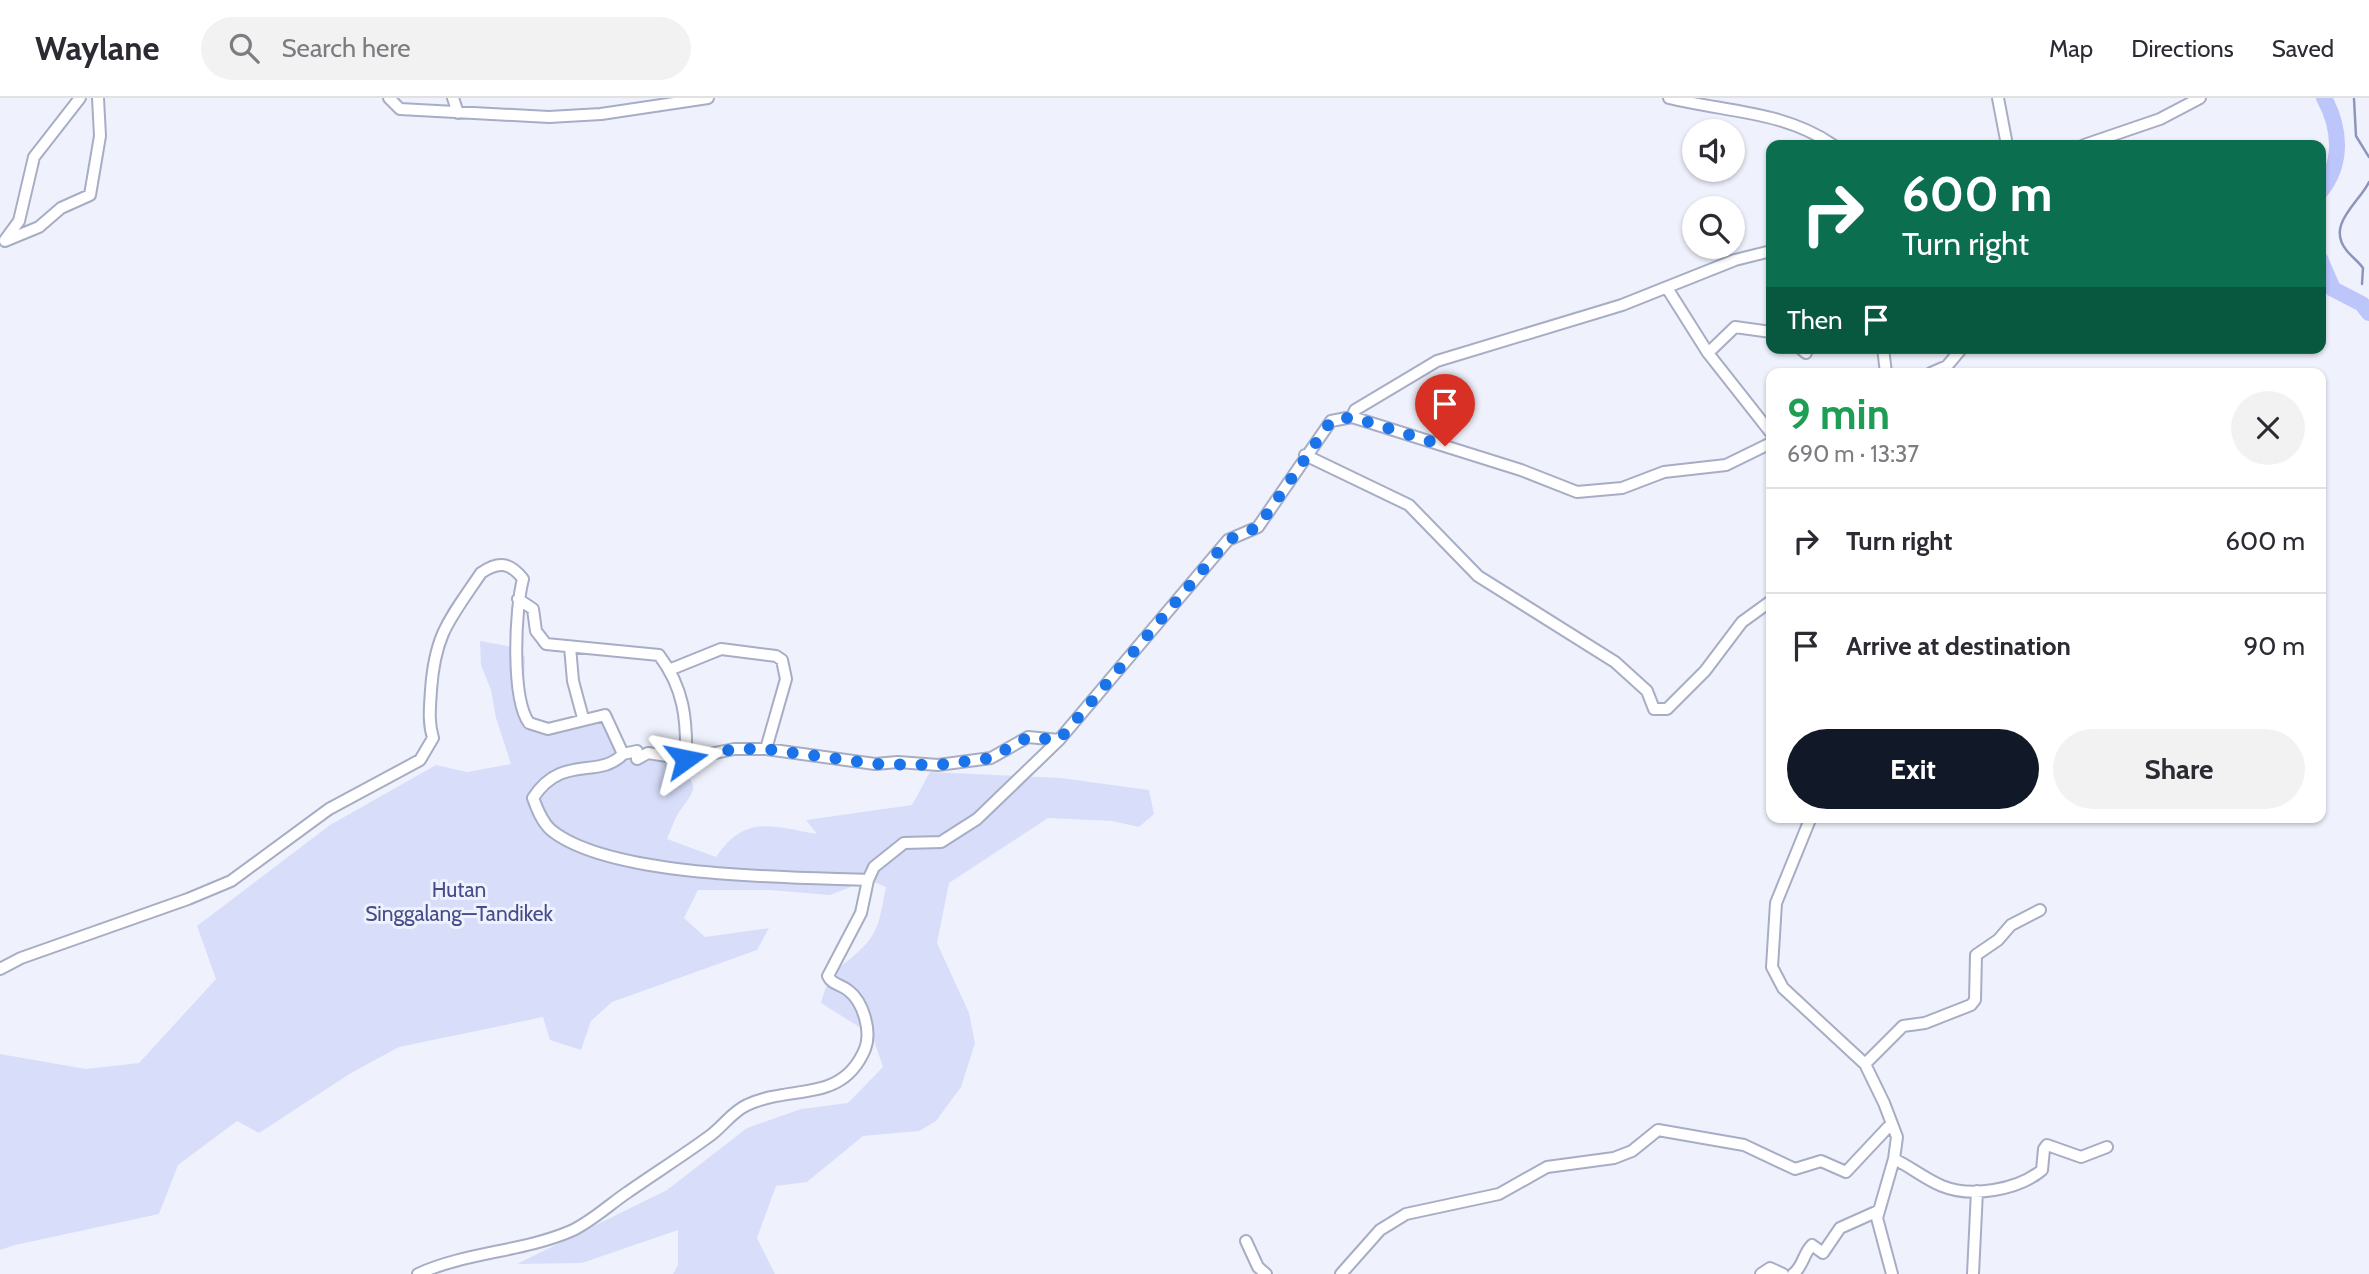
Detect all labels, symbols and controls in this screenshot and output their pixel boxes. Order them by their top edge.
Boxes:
search box [201,17,691,80]
text: Waylane [35,28,159,68]
icon: search [225,29,263,67]
text: Search here [281,32,411,64]
text: Map [2049,34,2093,63]
text: Directions [2131,34,2234,63]
text: Saved [2272,34,2334,63]
map controls [1682,119,1745,259]
button: sound [1682,119,1745,182]
text: 600 m [1902,164,2052,223]
icon: right [1787,168,1878,259]
button: search [1682,196,1745,259]
text: Turn right [1902,224,2029,263]
icon: arrive [1857,301,1895,339]
text: Then [1787,304,1843,336]
pin [1415,374,1475,446]
icon: arrive [1426,385,1464,423]
text: 9 min [1787,388,1890,440]
button: close [2231,391,2305,465]
text: 690 m · 13:37 [1787,440,1919,468]
icon: right [1787,522,1825,560]
text: Turn right [1846,525,1952,557]
text: 600 m [2225,525,2305,557]
icon: arrive [1787,627,1825,665]
text: Arrive at destination [1846,630,2071,662]
text: 90 m [2243,630,2305,662]
position arrow [649,722,723,796]
button: Exit [1787,729,2039,809]
button: Share [2053,729,2305,809]
park label: Hutan Singgalang—Tandikek [365,877,553,926]

